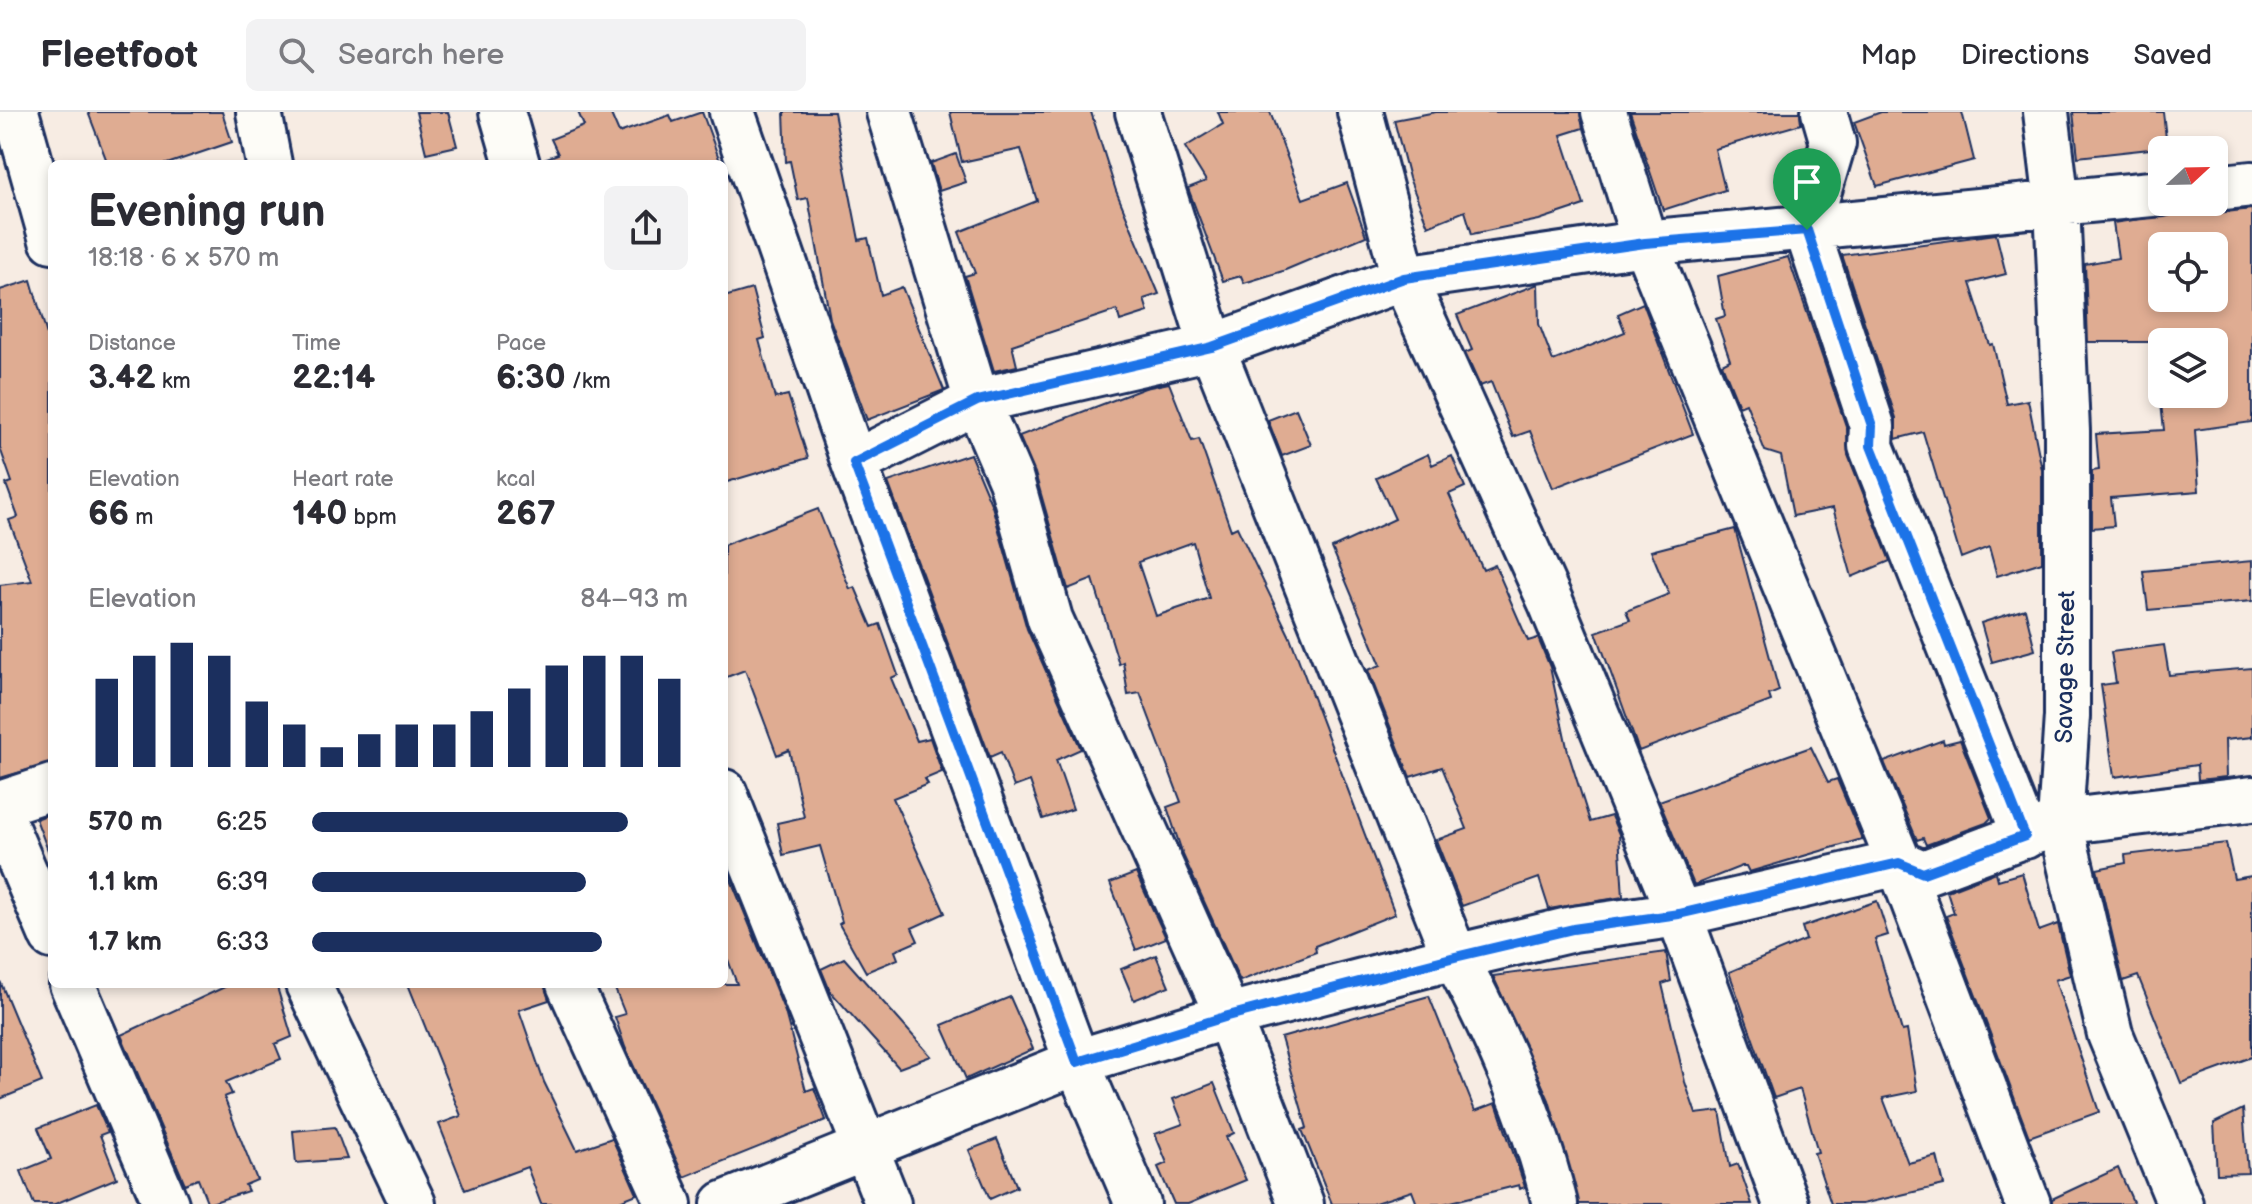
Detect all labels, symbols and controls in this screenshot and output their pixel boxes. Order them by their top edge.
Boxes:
search box [246,19,806,91]
text: Fleetfoot [40,33,198,78]
icon: search [274,33,318,77]
text: Search here [338,37,504,73]
text: Map [1860,39,1917,72]
text: Directions [1961,39,2089,72]
text: Saved [2133,39,2212,72]
north arrow [2148,136,2228,216]
map controls [2148,136,2228,408]
pin [1773,148,1841,230]
icon: arrive [1785,160,1829,204]
text: Evening run [88,186,325,239]
button: share [604,186,688,270]
button: locate [2148,232,2228,312]
text: 18:18 · 6 × 570 m [88,243,279,274]
button: layers [2148,328,2228,408]
text: Distance [88,330,176,357]
text: Time [292,330,341,357]
text: Pace [496,330,546,357]
text: 3.42 [88,357,156,398]
text: 22:14 [292,357,375,398]
text: 6:30 [496,357,566,398]
text: km [156,368,191,395]
text: /km [566,368,611,395]
text: Elevation [88,466,180,493]
text: Heart rate [292,466,394,493]
text: kcal [496,466,535,493]
text: 66 [88,493,129,534]
text: 140 [292,493,348,534]
text: 267 [496,493,556,534]
text: m [129,504,153,531]
text: bpm [348,504,397,531]
text: Elevation [88,584,196,615]
text: 84–93 m [580,584,688,615]
street label: Savage Street [2050,590,2081,744]
text: 570 m [88,807,163,838]
text: 6:25 [216,807,267,838]
text: 1.1 km [88,867,158,898]
text: 6:39 [216,867,268,898]
text: 1.7 km [88,927,162,958]
text: 6:33 [216,927,269,958]

